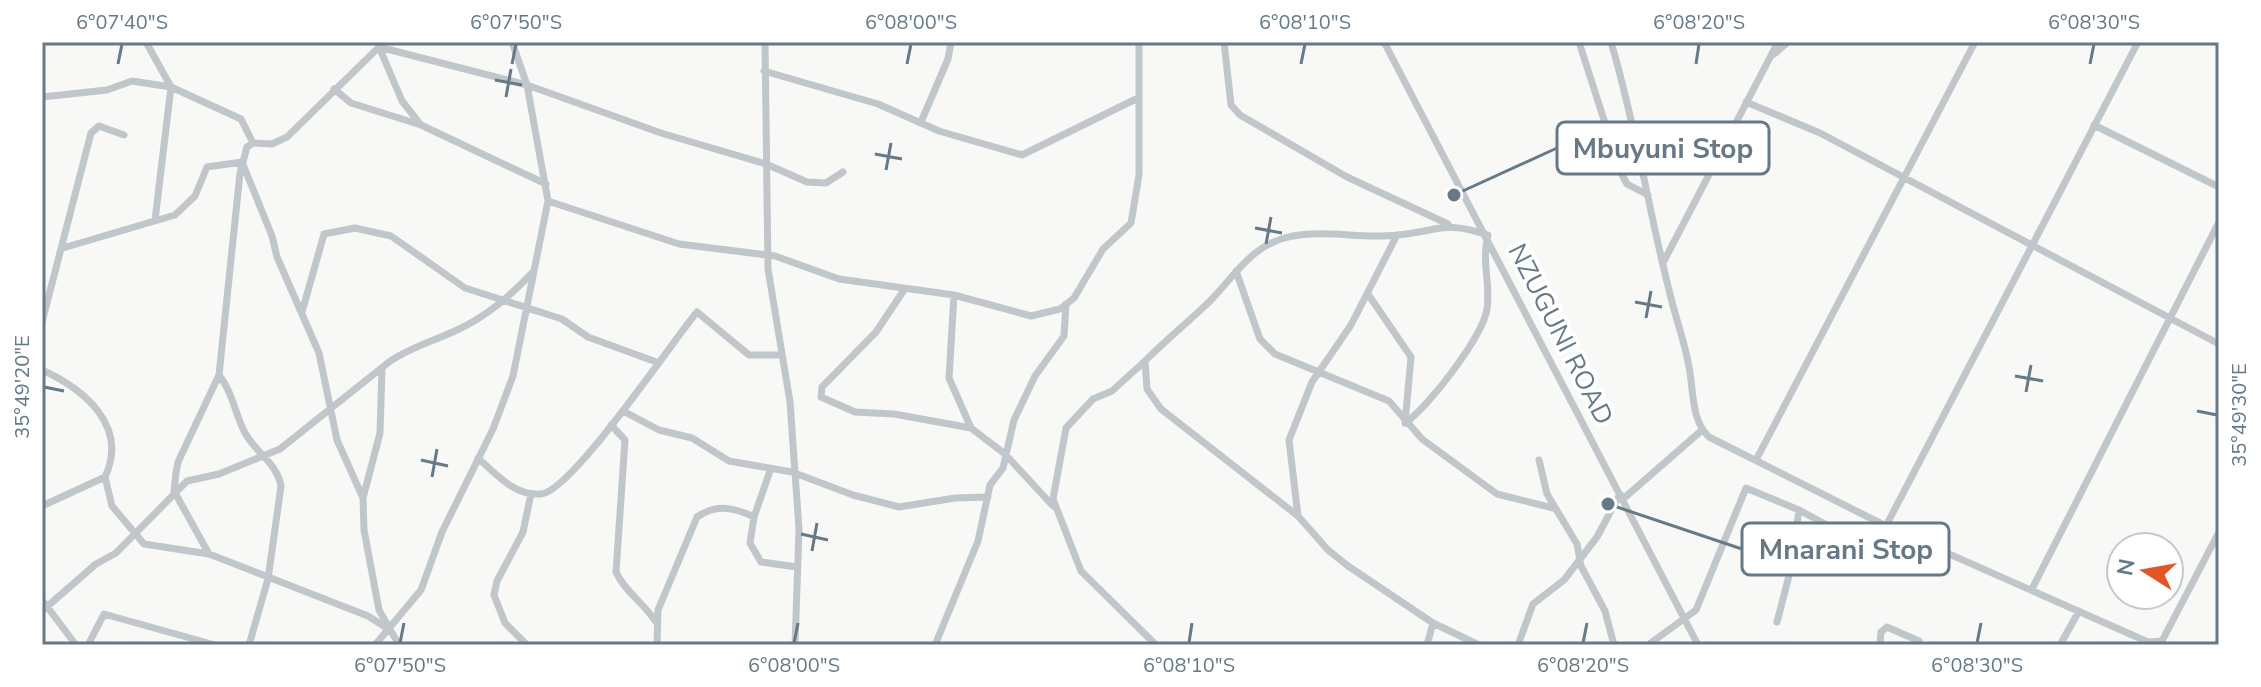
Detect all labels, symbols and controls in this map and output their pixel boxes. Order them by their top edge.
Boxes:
text: 6°07'40"S [76,9,168,36]
text: 6°07'50"S [470,9,562,36]
text: 6°08'00"S [865,9,957,36]
text: 6°08'10"S [1259,9,1351,36]
text: 6°08'20"S [1653,9,1745,36]
text: 6°08'30"S [2048,9,2140,36]
callout: Mbuyuni Stop [1557,122,1769,174]
text: Mbuyuni Stop [1573,130,1753,168]
street label: NZUGUNI ROAD [1500,238,1621,431]
text: 35°49'20"E [9,335,36,439]
text: 35°49'30"E [2226,363,2253,467]
callout: Mnarani Stop [1742,523,1949,575]
text: Mnarani Stop [1759,531,1933,569]
north arrow [2105,531,2185,611]
text: N [2110,556,2143,578]
text: 6°07'50"S [354,652,446,679]
text: 6°08'00"S [748,652,840,679]
text: 6°08'10"S [1143,652,1235,679]
text: 6°08'20"S [1537,652,1629,679]
text: 6°08'30"S [1931,652,2023,679]

